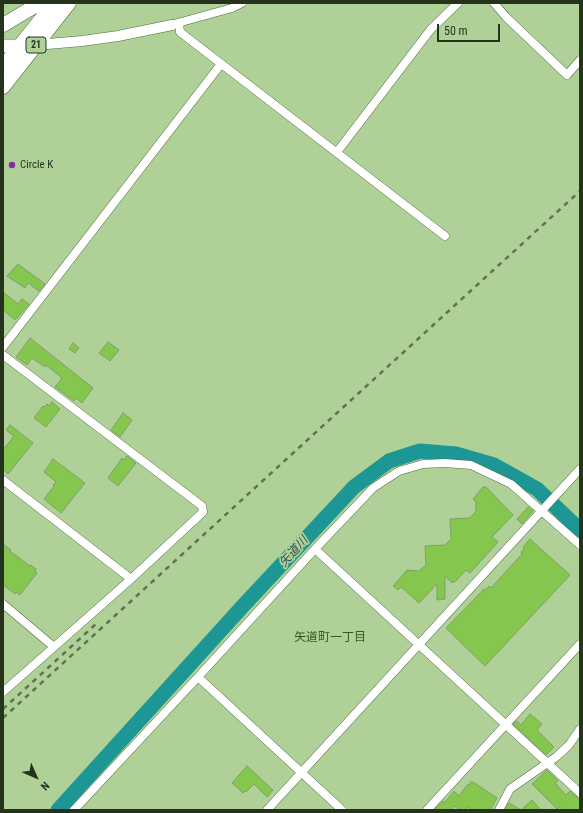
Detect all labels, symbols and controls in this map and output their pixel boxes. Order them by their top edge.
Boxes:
scale bar [439,16,502,42]
text: 50 m [444,24,468,38]
road number: 21 [26,37,46,53]
place label: Circle K [20,158,53,172]
marker: Circle K [7,160,17,170]
water label: 矢道川 [277,534,311,570]
district label: 矢道町一丁目 [294,631,366,645]
north arrow [16,757,56,797]
text: N [38,779,52,793]

